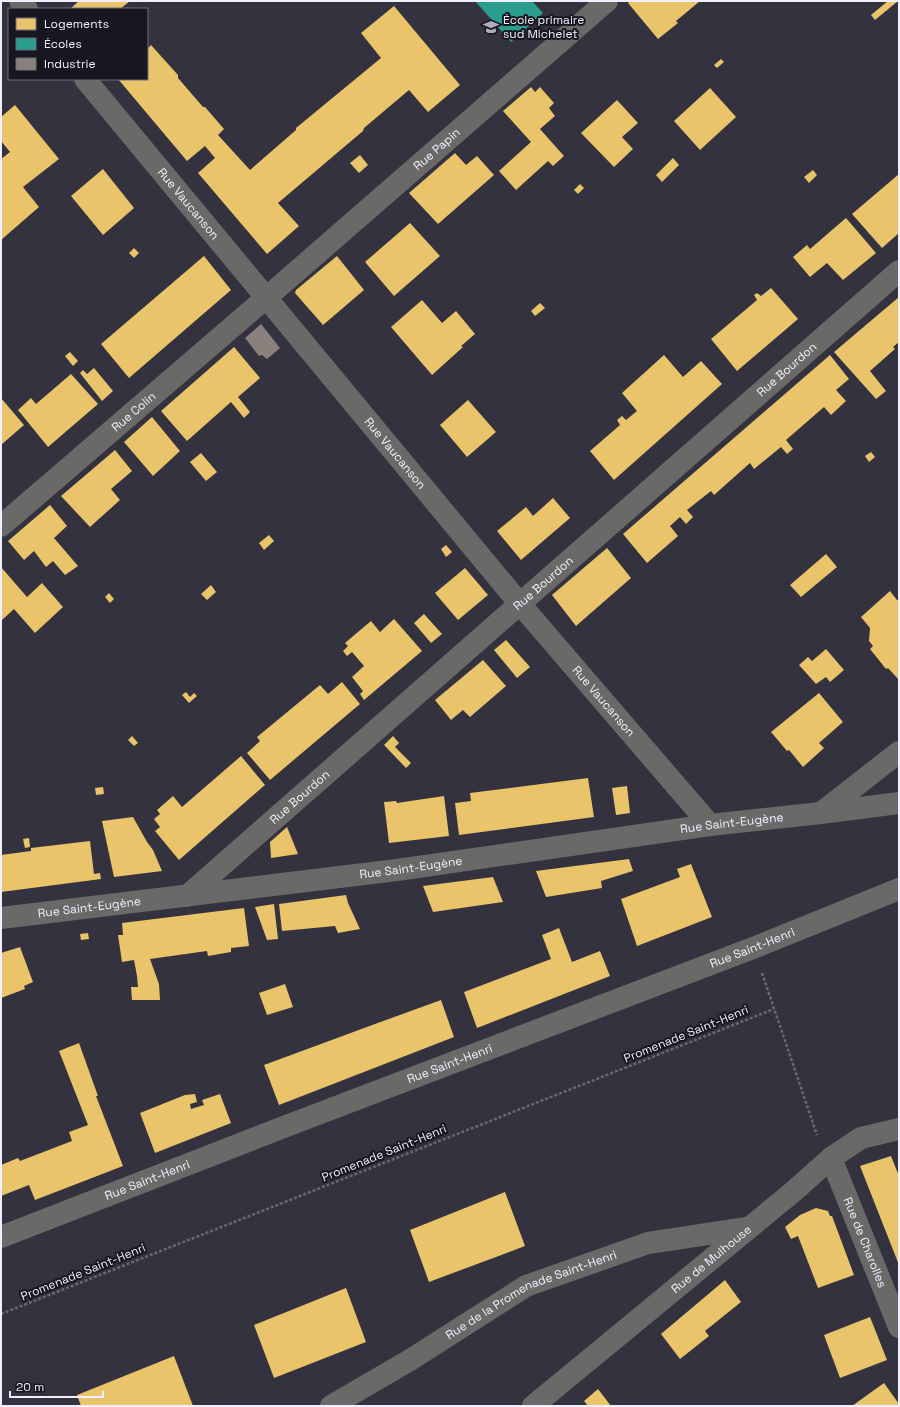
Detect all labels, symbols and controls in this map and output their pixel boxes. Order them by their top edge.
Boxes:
legend [8,8,148,80]
place label: École primaire sud Michelet [503,12,584,42]
text: Logements [44,16,109,32]
school or university icon: École primaire sud Michelet [482,18,500,36]
text: Écoles [44,36,82,52]
text: Industrie [44,56,96,72]
street label: Rue Papin [410,124,464,174]
street label: Rue Vaucanson [154,165,223,243]
street label: Rue Bourdon [753,339,820,400]
street label: Rue Colin [108,388,159,435]
street label: Rue Vaucanson [361,414,430,492]
street label: Rue Bourdon [510,553,577,614]
street label: Rue Vaucanson [569,662,639,740]
street label: Rue Bourdon [266,766,333,828]
street label: Rue Saint-Eugène [679,809,784,837]
street label: Rue Saint-Eugène [359,853,463,882]
street label: Rue Saint-Eugène [37,893,142,921]
street label: Rue Saint-Henri [707,924,797,972]
street label: Promenade Saint-Henri [621,1002,751,1066]
street label: Rue Saint-Henri [405,1040,495,1087]
street label: Promenade Saint-Henri [319,1121,449,1185]
street label: Rue Saint-Henri [102,1156,192,1204]
street label: Rue de Charolles [840,1195,890,1290]
street label: Rue de Mulhouse [668,1221,755,1297]
street label: Promenade Saint-Henri [18,1240,148,1304]
street label: Rue de la Promenade Saint-Henri [443,1247,619,1343]
scale bar [10,1373,103,1399]
text: 20 m [16,1379,44,1395]

